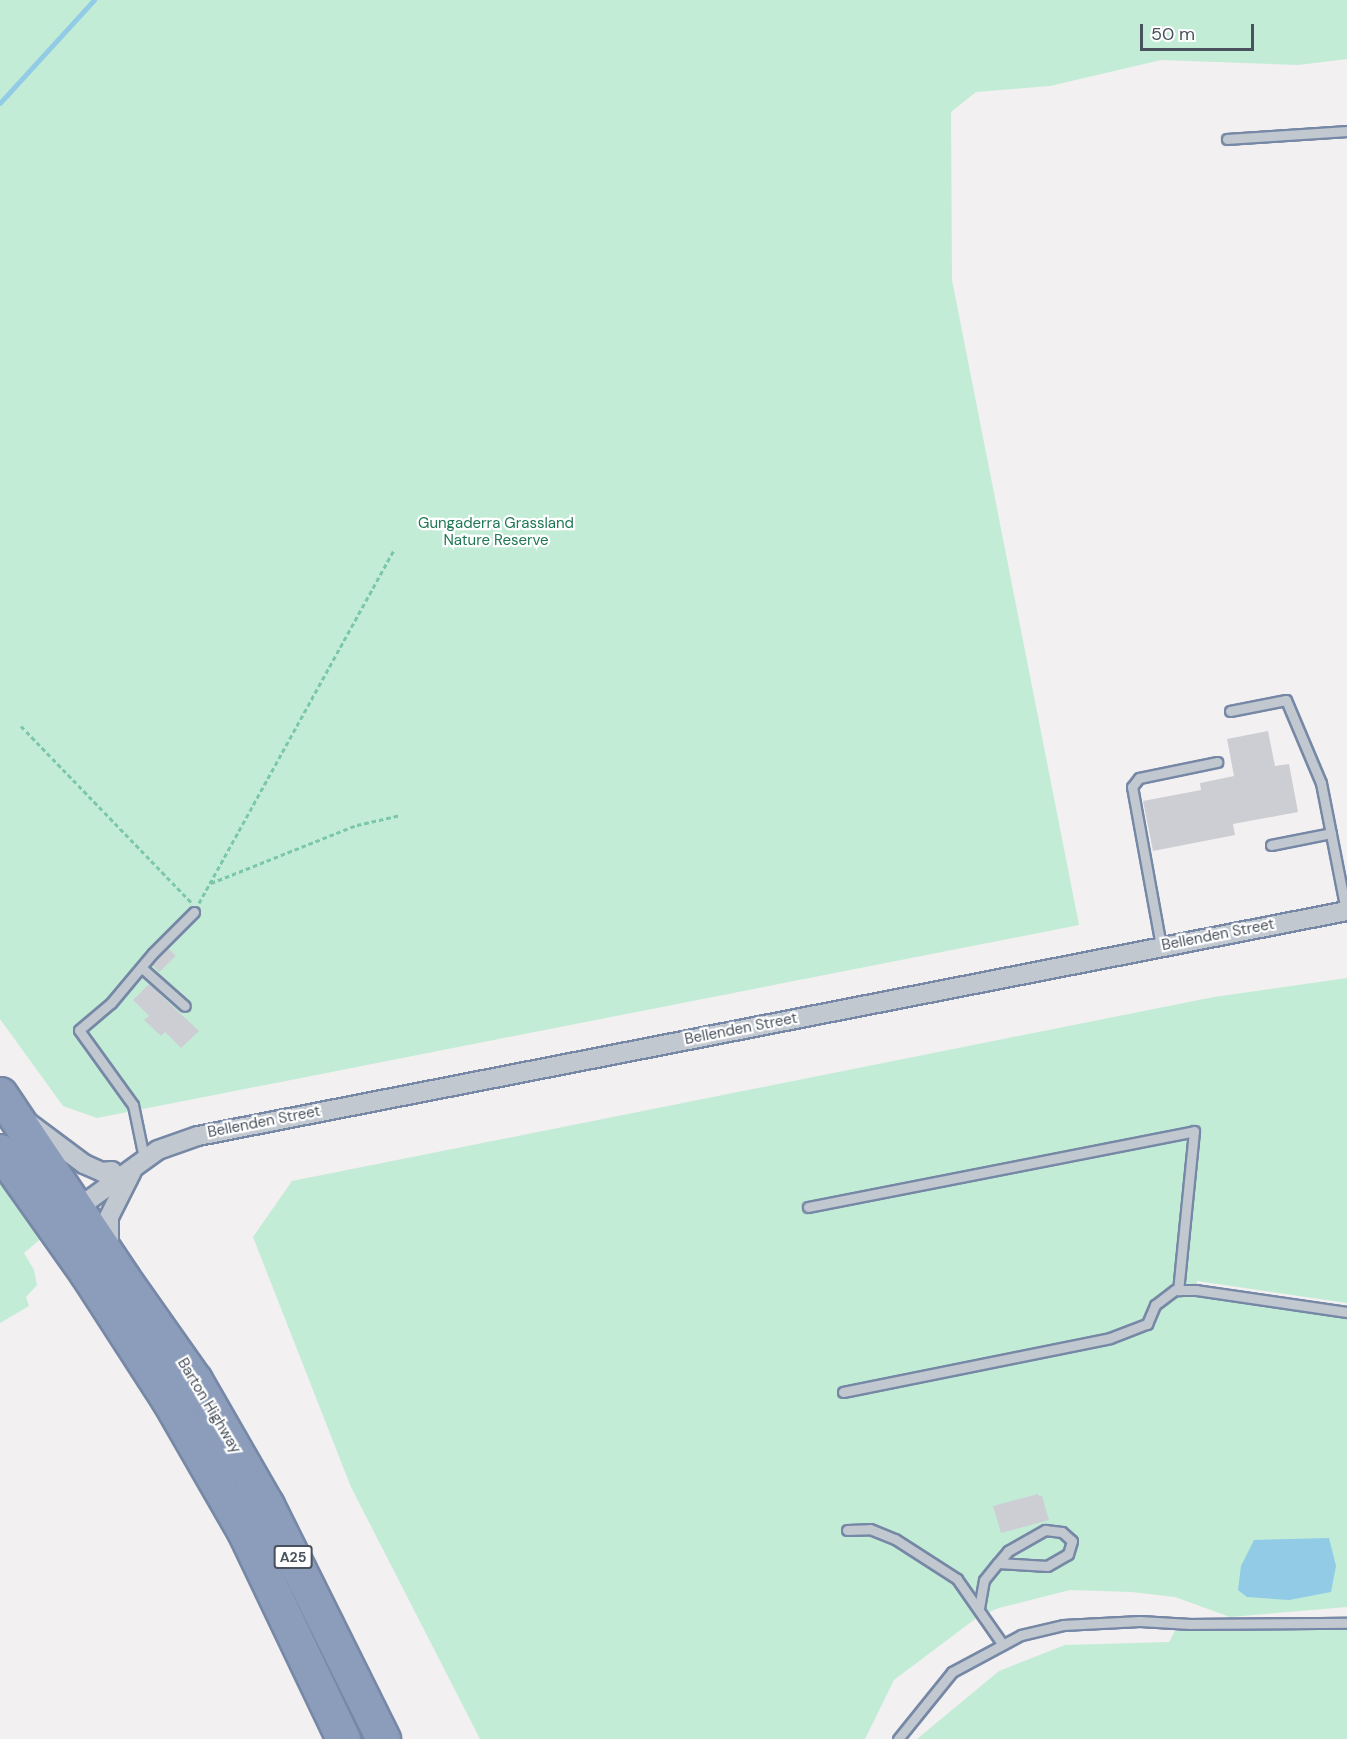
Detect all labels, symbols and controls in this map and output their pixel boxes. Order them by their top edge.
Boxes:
scale bar [1143,12,1257,50]
text: 50 m [1151,22,1195,46]
park label: Gungaderra Grassland Nature Reserve [418,514,574,549]
street label: Bellenden Street [1160,915,1276,955]
street label: Bellenden Street [683,1009,799,1049]
street label: Bellenden Street [206,1102,322,1142]
street label: Barton Highway [173,1355,245,1457]
road number: A25 [274,1546,312,1568]

